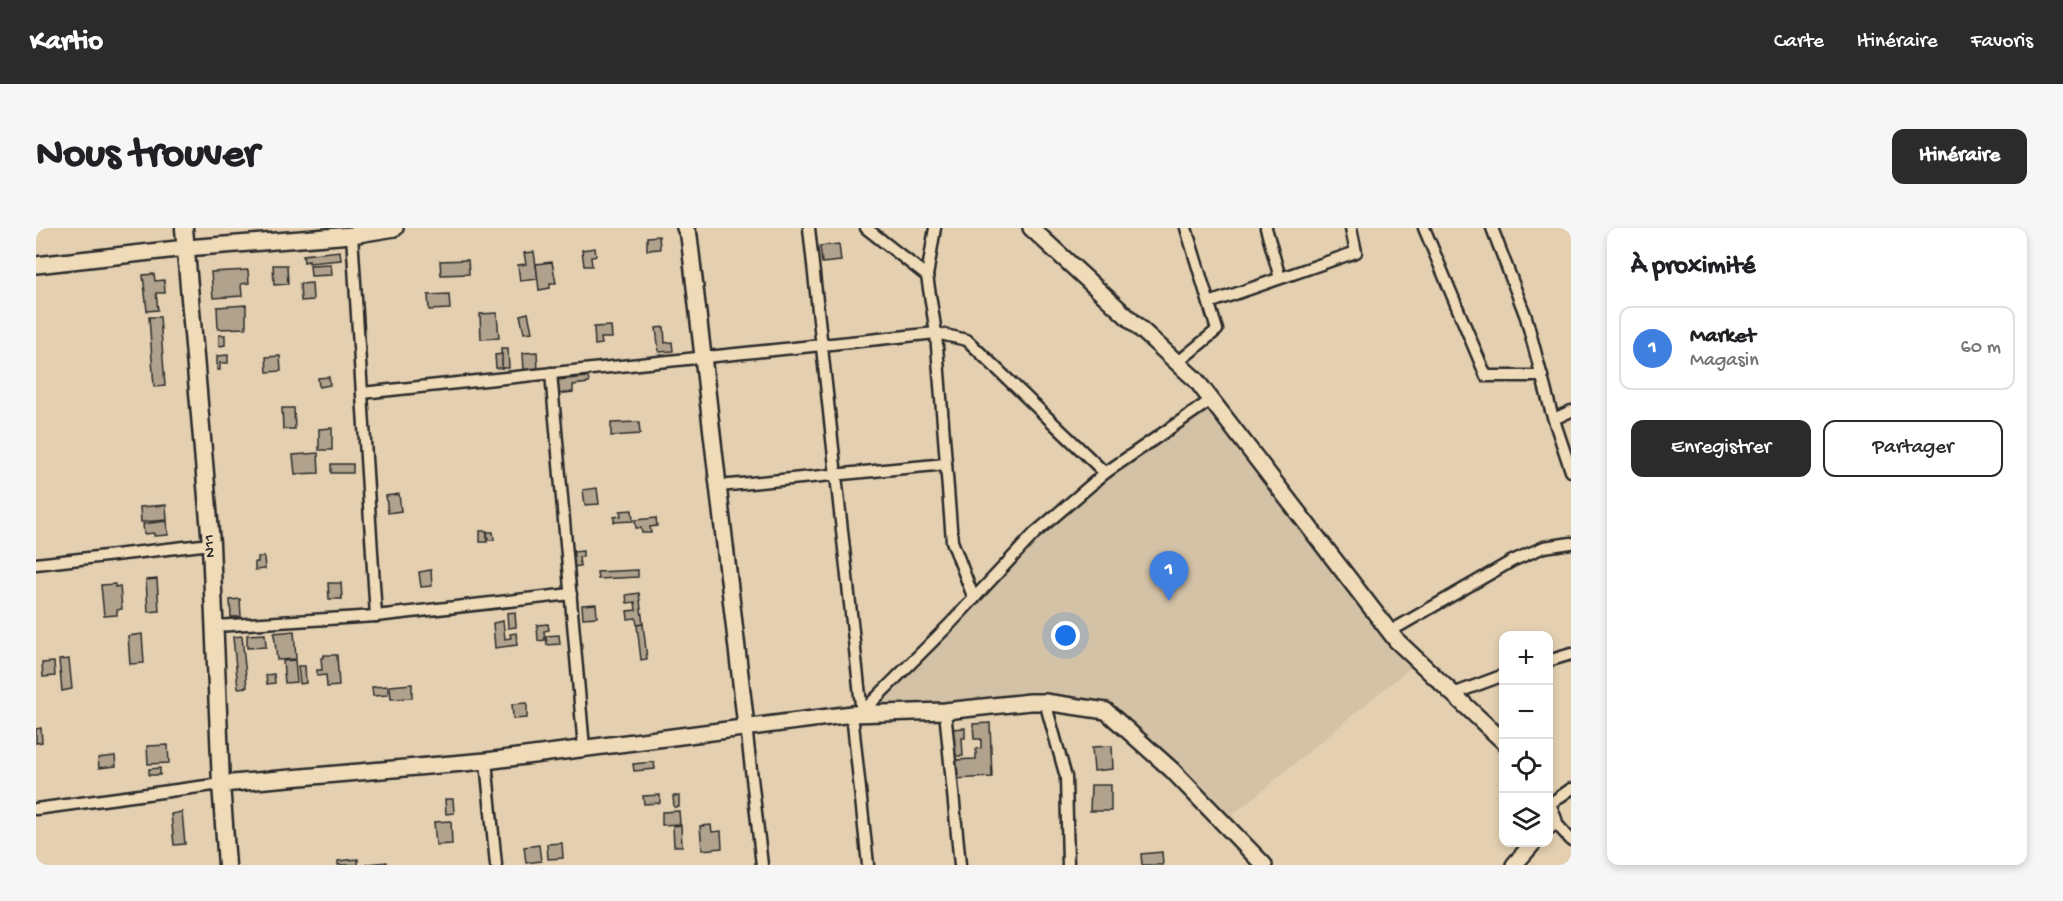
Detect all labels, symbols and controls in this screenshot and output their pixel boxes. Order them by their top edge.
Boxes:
text: Kartio [30,26,103,59]
text: Carte [1774,30,1824,55]
text: Itinéraire [1857,30,1938,55]
text: Favoris [1971,30,2033,55]
button: Itinéraire [1892,129,2027,184]
text: Nous trouver [36,132,259,181]
text: À proximité [1631,252,1755,283]
text: Market [1690,324,1755,350]
text: 1 [1648,337,1657,360]
text: 60 m [1961,337,2001,360]
text: Magasin [1690,350,1759,373]
button: Enregistrer [1631,420,1811,477]
button: Partager [1823,420,2003,477]
street label: N11 [201,534,221,558]
pin: 1 [1150,552,1188,601]
your location [1051,621,1080,650]
map controls [1499,631,1553,847]
button: + [1499,631,1553,685]
button: − [1499,685,1553,739]
button: locate [1499,739,1553,793]
button: layers [1499,793,1553,847]

